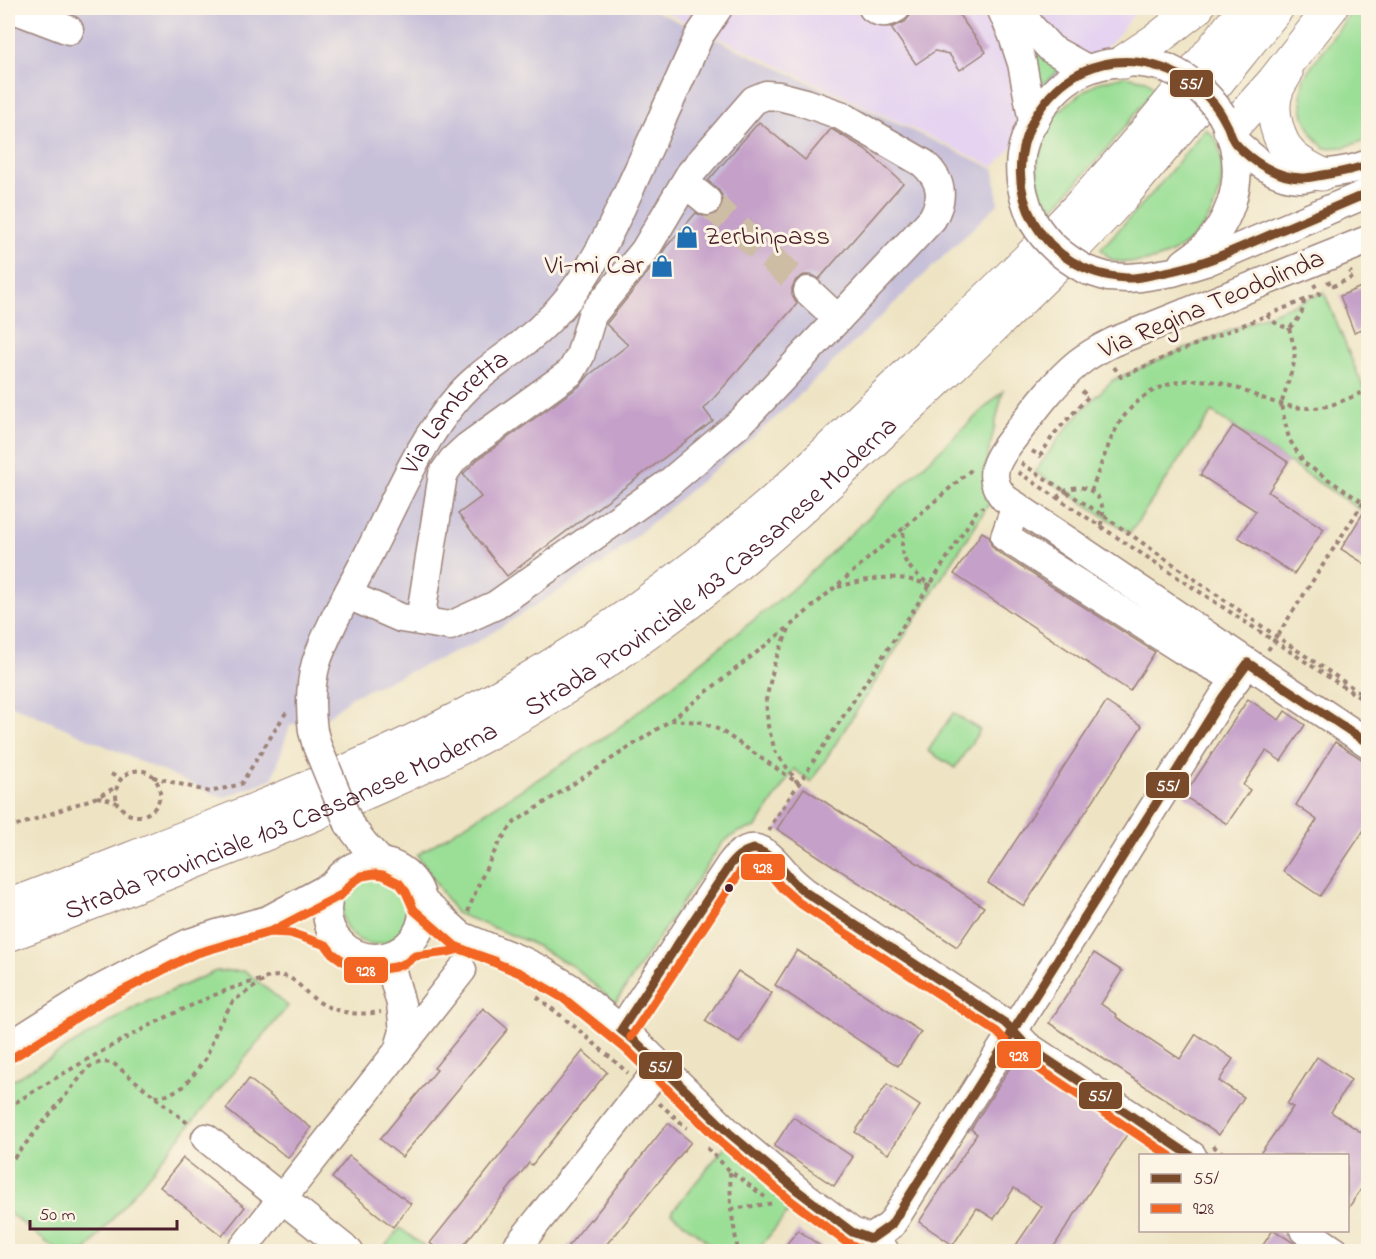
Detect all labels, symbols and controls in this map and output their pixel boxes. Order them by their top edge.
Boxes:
line badge: 55/ [1169,69,1214,98]
text: 55/ [1179,73,1203,97]
place label: Zerbinpass [705,218,830,257]
shop icon: Zerbinpass [674,224,700,250]
street label: Via Regina Teodolinda [1092,240,1331,370]
place label: Vi-mi Car [544,247,645,286]
shop icon: Vi-mi Car [649,253,675,279]
street label: Via Lambretta [391,341,517,483]
street label: Strada Provinciale 103 Cassanese Moderna [517,408,907,728]
street label: Strada Provinciale 103 Cassanese Moderna [59,712,505,931]
line badge: 55/ [1145,771,1190,799]
text: 55/ [1156,775,1180,799]
line badge: 928 [740,853,786,881]
text: 928 [753,857,772,881]
unlabelled marker [723,882,735,894]
line badge: 928 [343,956,389,984]
text: 928 [356,960,375,984]
line badge: 928 [996,1040,1042,1069]
text: 928 [1009,1045,1028,1069]
line badge: 55/ [638,1051,683,1080]
text: 55/ [648,1056,672,1080]
line badge: 55/ [1078,1081,1123,1110]
text: 55/ [1088,1085,1112,1109]
legend [1139,1154,1349,1232]
text: 55/ [1193,1167,1220,1193]
scale bar [30,1193,177,1231]
text: 928 [1193,1197,1214,1223]
text: 50 m [39,1203,76,1229]

